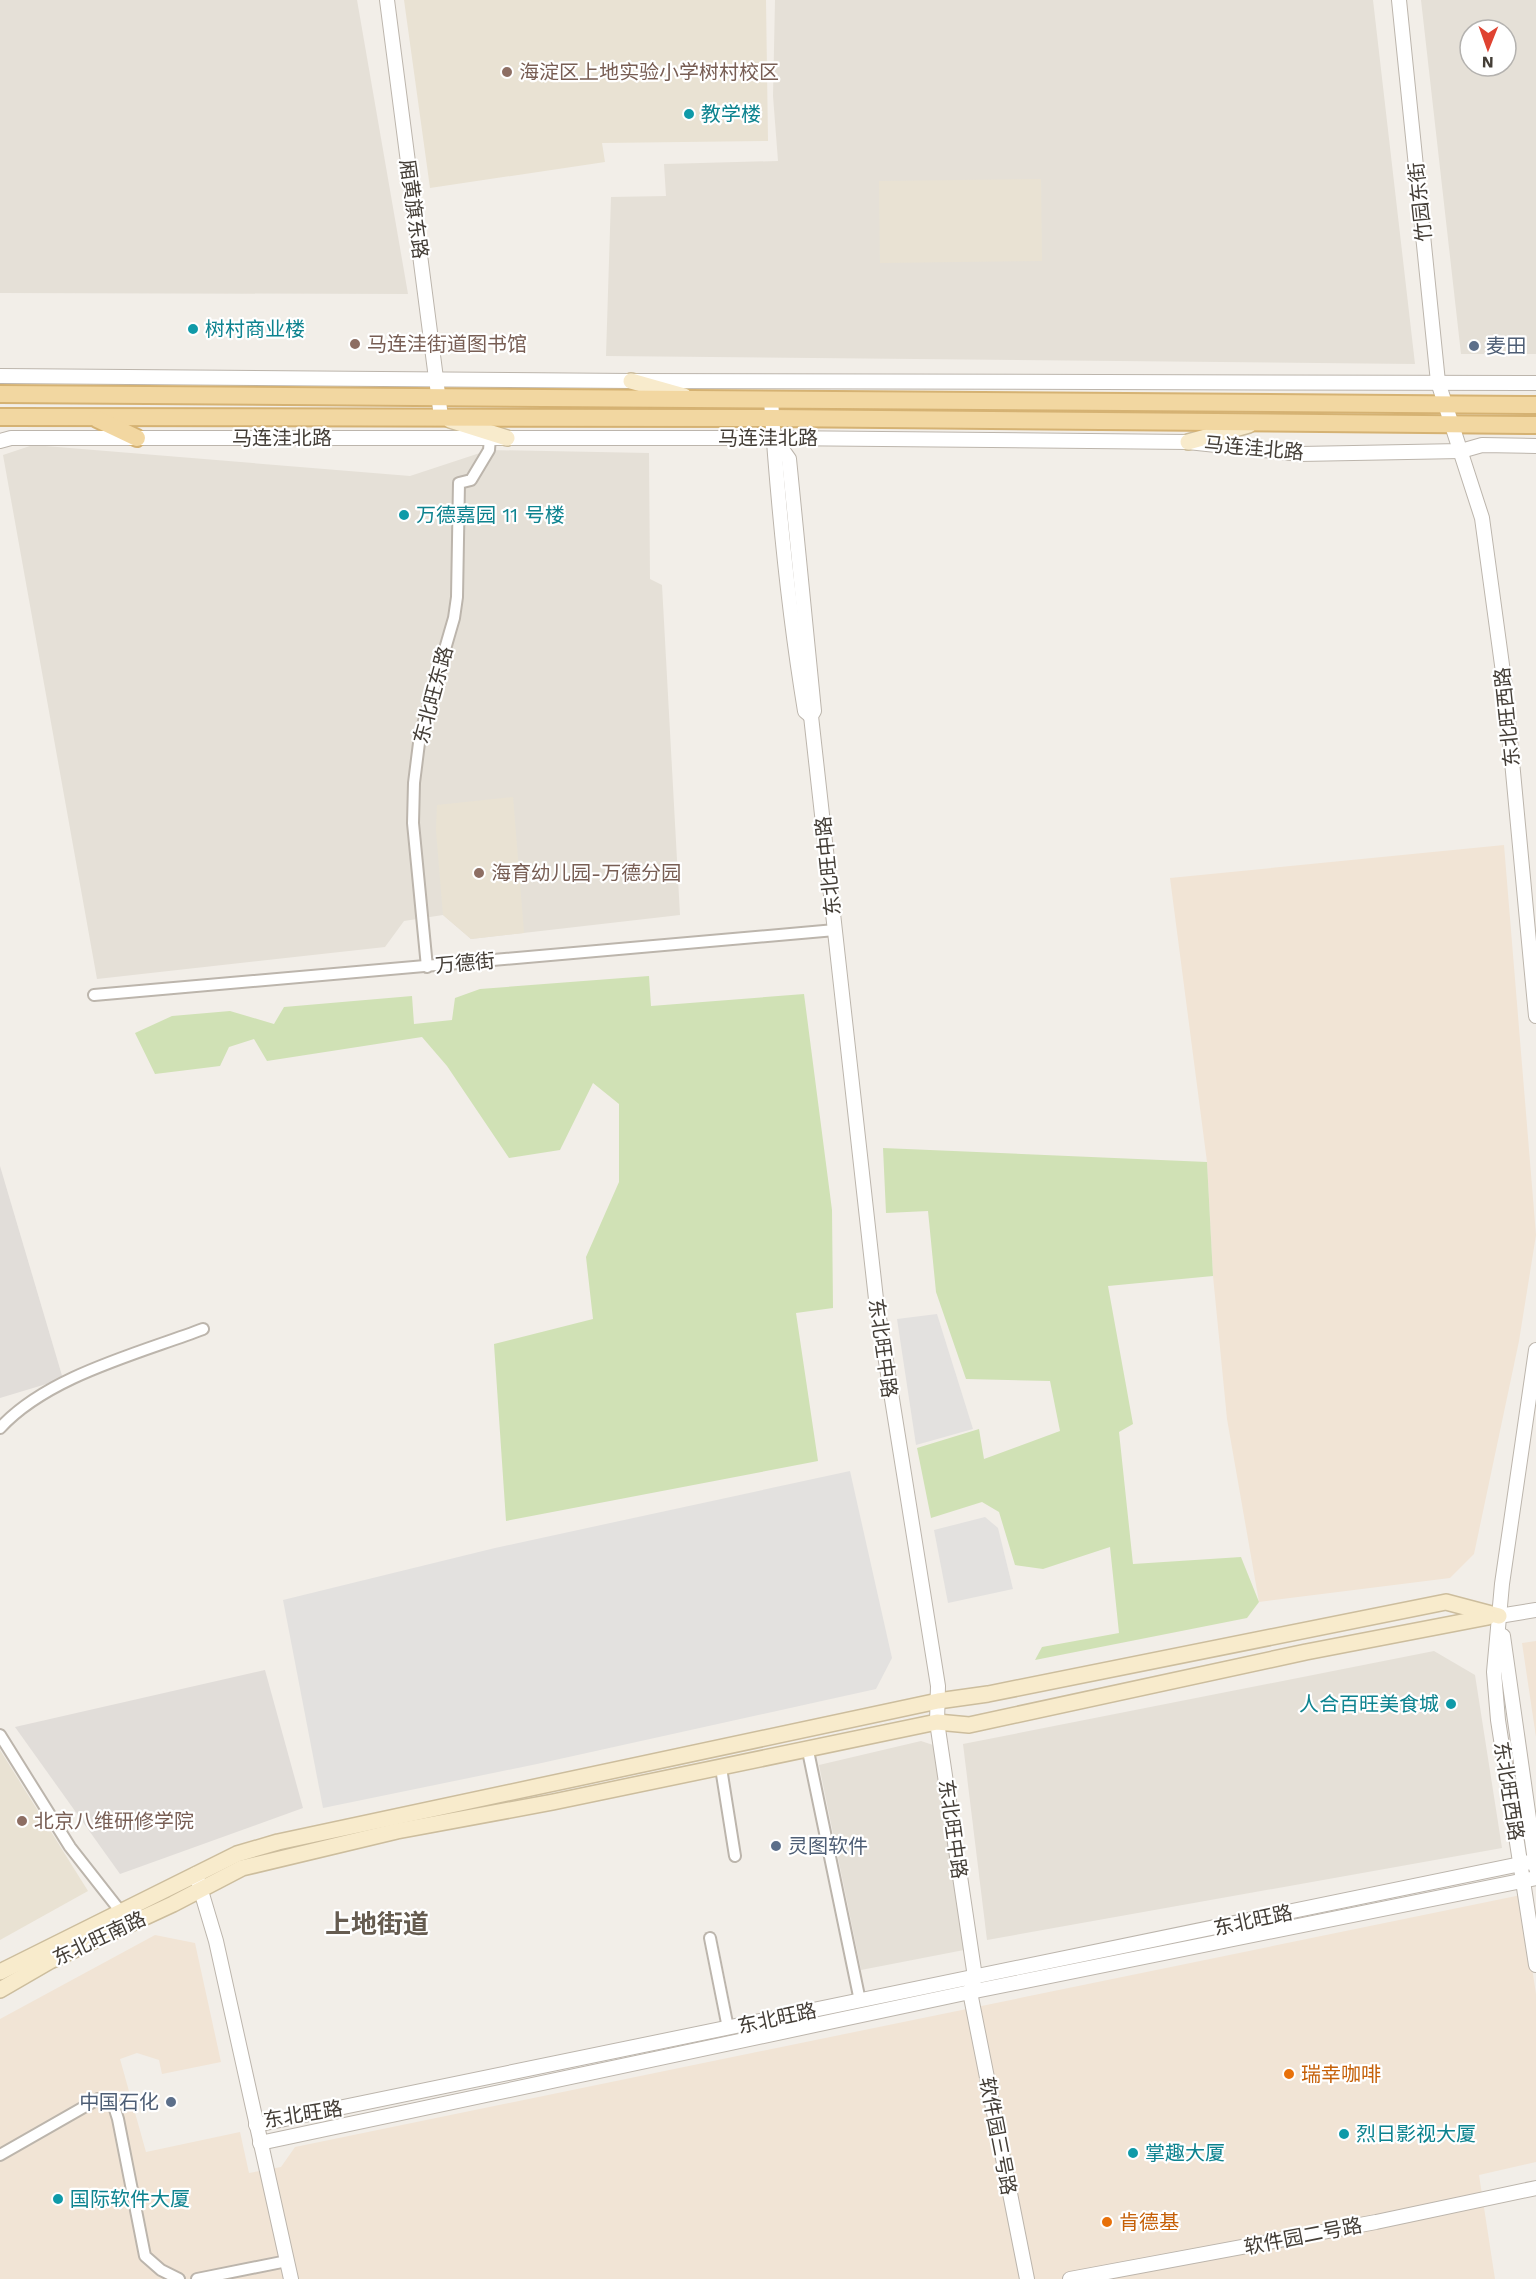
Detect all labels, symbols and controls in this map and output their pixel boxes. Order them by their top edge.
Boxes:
north arrow [1458,18,1518,78]
text: N [1482,53,1494,72]
place label: 海淀区上地实验小学树村校区 [519,60,779,84]
marker: 海淀区上地实验小学树村校区 [500,65,514,79]
place label: 教学楼 [701,102,761,126]
marker: 教学楼 [682,107,696,121]
street label: 厢黄旗东路 [395,158,433,260]
street label: 竹园东街 [1404,161,1436,243]
place label: 树村商业楼 [205,317,305,341]
marker: 树村商业楼 [186,322,200,336]
place label: 马连洼街道图书馆 [367,332,527,356]
place label: 麦田 [1486,334,1526,358]
marker: 马连洼街道图书馆 [348,337,362,351]
marker: 麦田 [1467,339,1481,353]
street label: 马连洼北路 [232,426,332,450]
street label: 马连洼北路 [718,426,818,450]
street label: 马连洼北路 [1203,432,1305,464]
place label: 万德嘉园 11 号楼 [416,503,565,527]
marker: 万德嘉园 11 号楼 [397,508,411,522]
street label: 东北旺东路 [408,644,458,746]
street label: 东北旺西路 [1490,666,1524,768]
street label: 东北旺中路 [811,815,845,917]
place label: 海育幼儿园-万德分园 [491,861,681,885]
marker: 海育幼儿园-万德分园 [472,866,486,880]
street label: 万德街 [434,948,496,978]
street label: 东北旺中路 [864,1297,902,1399]
place label: 人合百旺美食城 [1299,1692,1439,1716]
marker: 人合百旺美食城 [1444,1697,1458,1711]
street label: 东北旺西路 [1489,1740,1529,1842]
street label: 东北旺中路 [934,1778,972,1880]
place label: 北京八维研修学院 [34,1809,194,1833]
marker: 北京八维研修学院 [15,1814,29,1828]
place label: 灵图软件 [788,1834,868,1858]
marker: 灵图软件 [769,1839,783,1853]
street label: 东北旺路 [1211,1900,1295,1940]
street label: 东北旺南路 [49,1906,149,1970]
district label: 上地街道 [325,1909,429,1939]
street label: 东北旺路 [735,1998,819,2038]
place label: 瑞幸咖啡 [1301,2062,1381,2086]
marker: 瑞幸咖啡 [1282,2067,1296,2081]
street label: 软件园三号路 [975,2075,1021,2197]
place label: 中国石化 [79,2090,159,2114]
marker: 中国石化 [164,2095,178,2109]
street label: 东北旺路 [262,2096,344,2132]
place label: 烈日影视大厦 [1356,2122,1476,2146]
marker: 烈日影视大厦 [1337,2127,1351,2141]
place label: 掌趣大厦 [1145,2141,1225,2165]
marker: 掌趣大厦 [1126,2146,1140,2160]
place label: 国际软件大厦 [70,2187,190,2211]
marker: 国际软件大厦 [51,2192,65,2206]
place label: 肯德基 [1119,2210,1179,2234]
street label: 软件园二号路 [1242,2213,1364,2259]
marker: 肯德基 [1100,2215,1114,2229]

